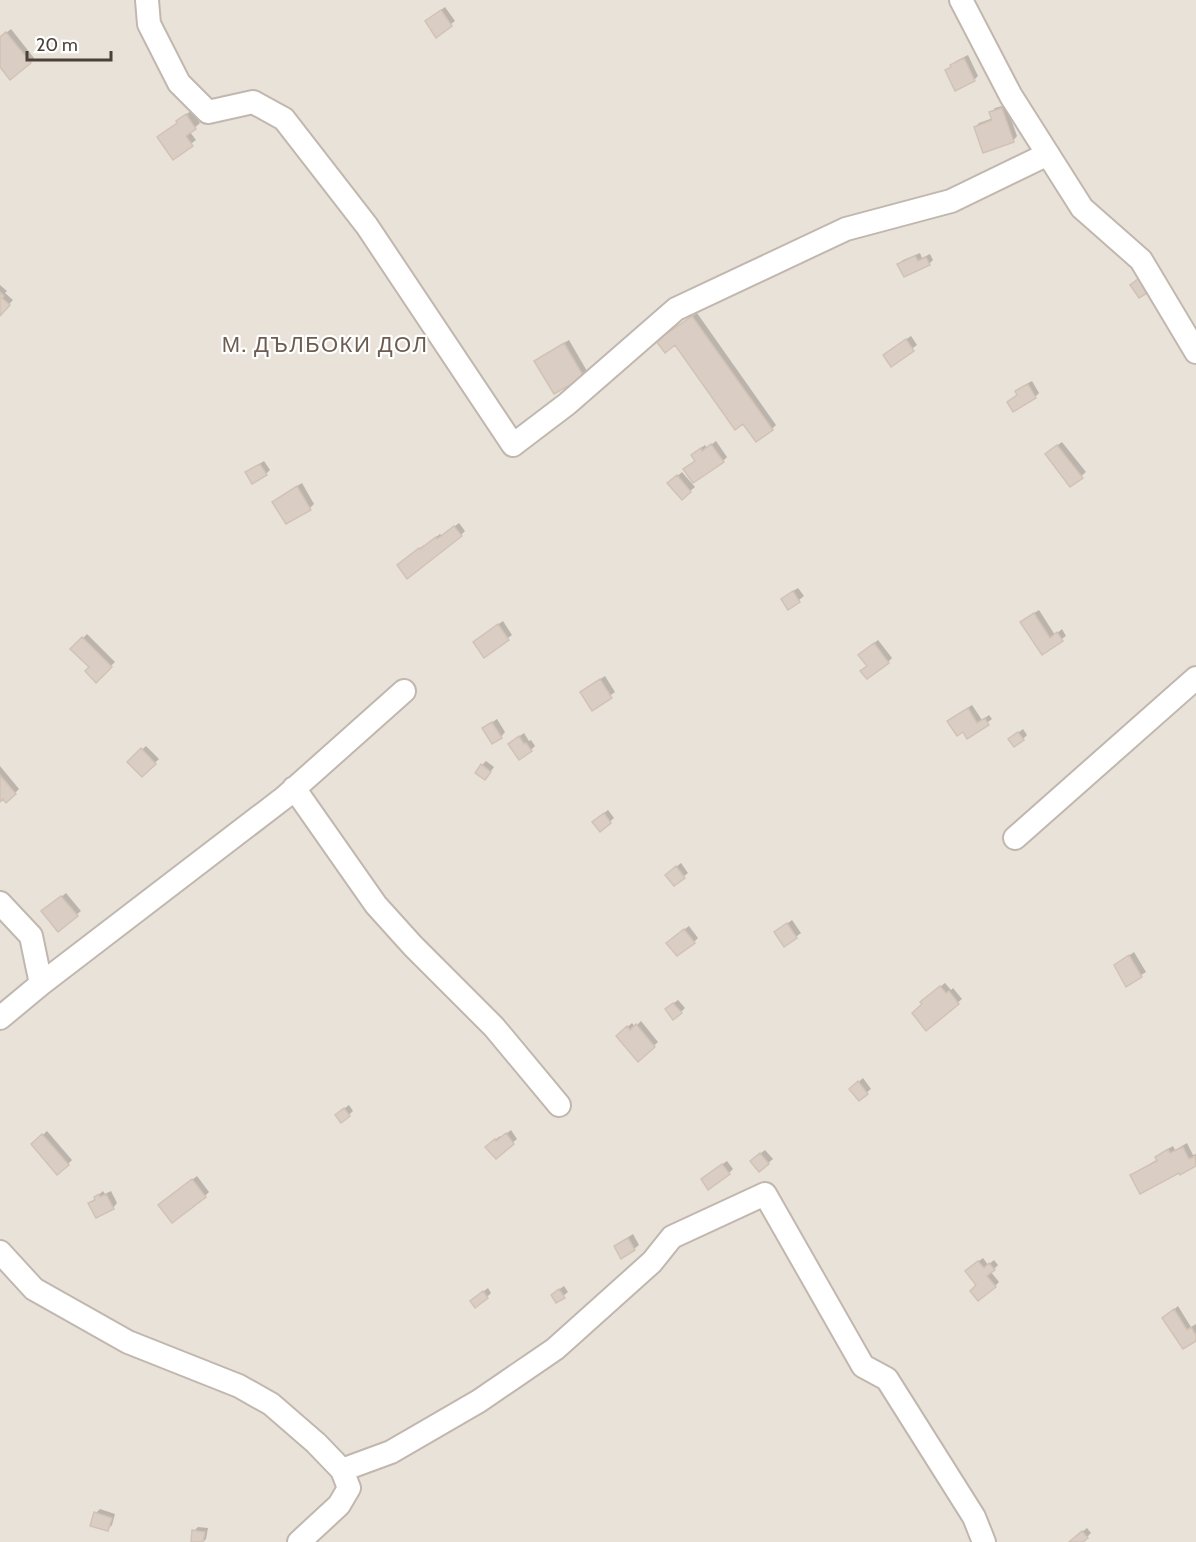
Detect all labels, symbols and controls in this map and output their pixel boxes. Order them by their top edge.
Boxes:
scale bar [27,24,111,62]
text: 20 m [36,34,78,56]
district label: М. ДЪЛБОКИ ДОЛ [222,331,428,358]

